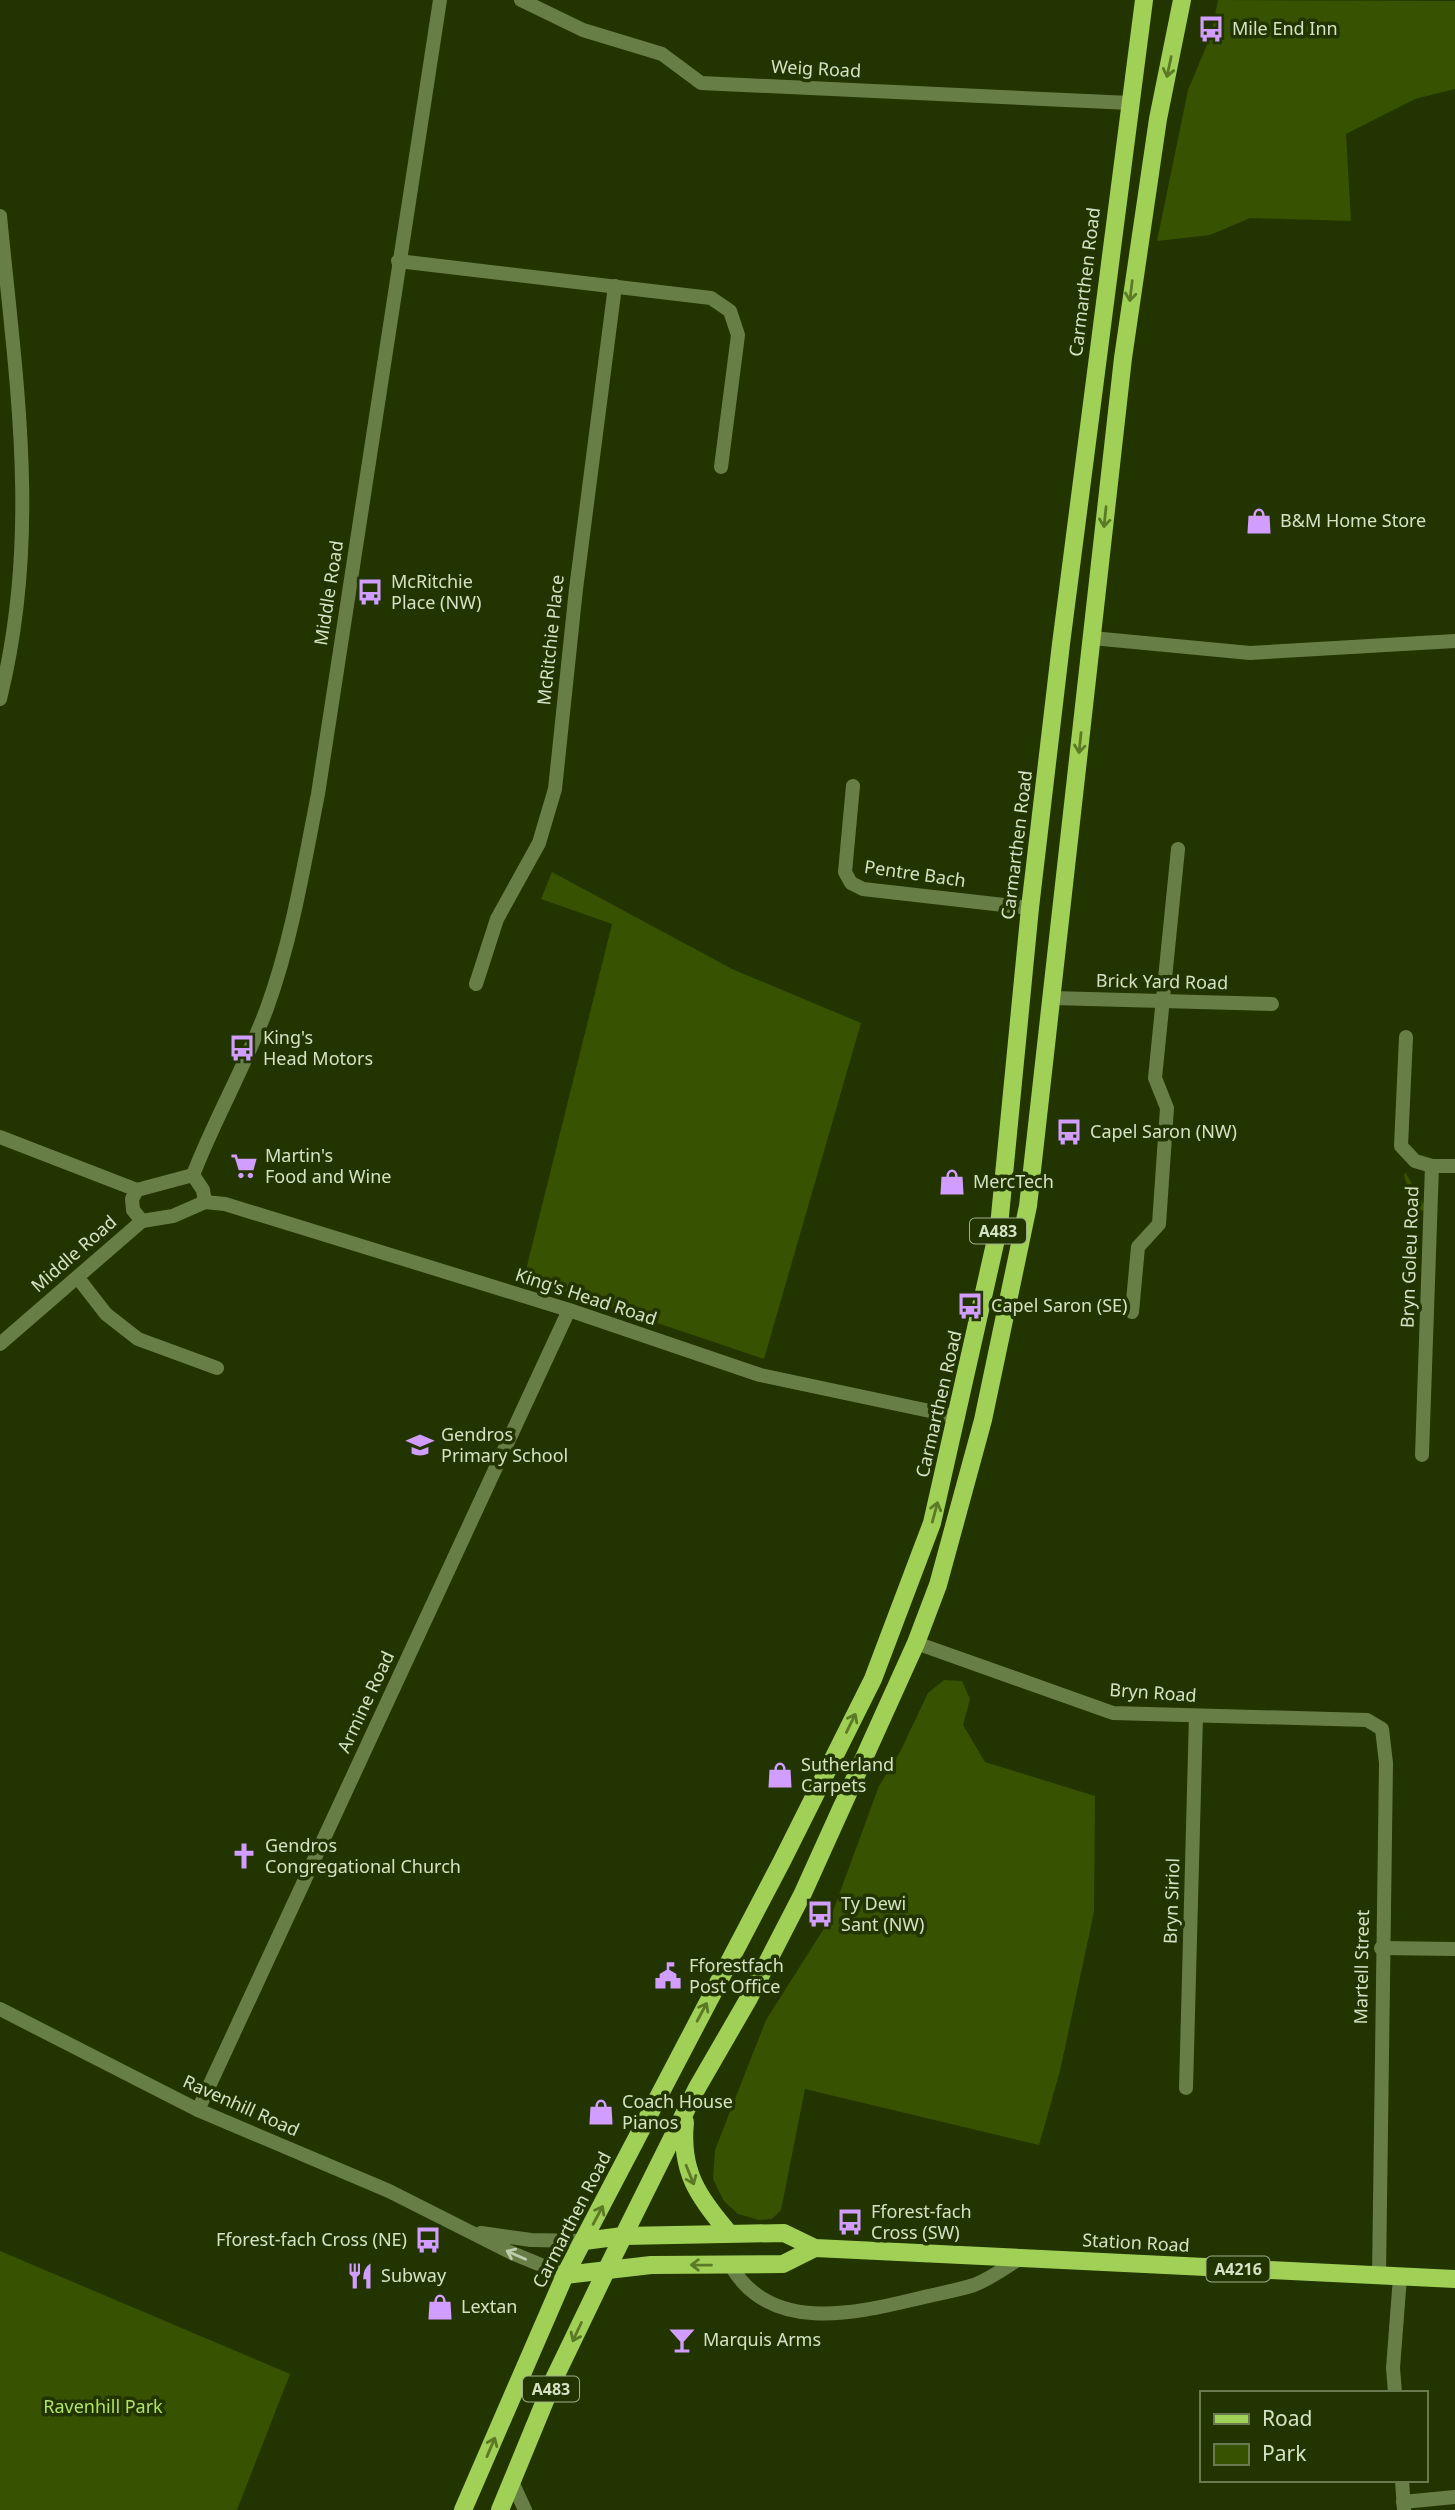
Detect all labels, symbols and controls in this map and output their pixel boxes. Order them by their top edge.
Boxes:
bus stop icon: Mile End Inn [1196,14,1226,44]
place label: Mile End Inn [1232,16,1338,40]
street label: Weig Road [770,54,862,82]
one-way arrow [1161,55,1175,78]
street label: Carmarthen Road [1063,206,1105,358]
one-way arrow [1125,279,1138,302]
one-way arrow [1098,505,1111,528]
shop icon: B&M Home Store [1244,506,1274,536]
place label: B&M Home Store [1280,508,1426,532]
street label: Middle Road [308,539,348,647]
place label: McRitchie Place (NW) [391,569,481,614]
street label: McRitchie Place [531,574,569,706]
bus stop icon: McRitchie Place (NW) [355,577,385,607]
one-way arrow [1073,731,1086,754]
street label: Carmarthen Road [995,769,1037,921]
street label: Pentre Bach [863,854,967,892]
street label: Brick Yard Road [1096,968,1228,994]
place label: King's Head Motors [263,1025,373,1070]
bus stop icon: King's Head Motors [227,1033,257,1063]
bus stop icon: Capel Saron (NW) [1054,1117,1084,1147]
place label: Capel Saron (NW) [1090,1119,1237,1143]
place label: Martin's Food and Wine [265,1143,392,1188]
supermarket icon: Martin's Food and Wine [229,1151,259,1181]
shop icon: MercTech [937,1167,967,1197]
place label: MercTech [973,1169,1054,1193]
street label: Bryn Goleu Road [1395,1186,1423,1328]
street label: Middle Road [26,1209,121,1297]
road number: A483 [970,1218,1026,1244]
street label: King's Head Road [513,1262,660,1330]
bus stop icon: Capel Saron (SE) [955,1291,985,1321]
place label: Capel Saron (SE) [991,1293,1127,1317]
street label: Carmarthen Road [909,1328,967,1480]
place label: Gendros Primary School [441,1422,568,1467]
school or university icon: Gendros Primary School [405,1430,435,1460]
one-way arrow [929,1501,942,1524]
street label: Armine Road [331,1647,399,1756]
street label: Bryn Road [1109,1677,1197,1707]
one-way arrow [844,1713,858,1734]
place label: Sutherland Carpets [801,1752,894,1797]
shop icon: Sutherland Carpets [765,1760,795,1790]
place label: Gendros Congregational Church [265,1833,461,1878]
church icon: Gendros Congregational Church [229,1841,259,1871]
street label: Bryn Siriol [1158,1857,1184,1944]
place label: Ty Dewi Sant (NW) [841,1891,925,1936]
bus stop icon: Ty Dewi Sant (NW) [805,1899,835,1929]
street label: Martell Street [1348,1909,1374,2025]
place label: Fforestfach Post Office [689,1953,784,1998]
public building icon: Fforestfach Post Office [653,1961,683,1991]
one-way arrow [695,2003,709,2023]
street label: Ravenhill Road [180,2069,303,2141]
place label: Coach House Pianos [622,2089,733,2134]
shop icon: Coach House Pianos [586,2097,616,2127]
street label: Carmarthen Road [526,2147,616,2292]
one-way arrow [685,2164,698,2185]
place label: Fforest-fach Cross (SW) [871,2199,972,2244]
one-way arrow [591,2205,605,2225]
bus stop icon: Fforest-fach Cross (SW) [835,2207,865,2237]
bus stop icon: Fforest-fach Cross (NE) [413,2225,443,2255]
place label: Fforest-fach Cross (NE) [216,2227,407,2251]
street label: Station Road [1082,2227,1190,2257]
one-way arrow [506,2248,528,2261]
road number: A4216 [1206,2256,1270,2282]
one-way arrow [690,2259,713,2272]
restaurant icon: Subway [345,2261,375,2291]
place label: Subway [381,2263,447,2287]
shop icon: Lextan [425,2292,455,2322]
place label: Lextan [461,2294,517,2318]
one-way arrow [570,2321,583,2342]
bar icon: Marquis Arms [667,2325,697,2355]
place label: Marquis Arms [703,2327,821,2351]
road number: A483 [523,2376,579,2402]
legend [1200,2391,1427,2482]
park label: Ravenhill Park [43,2394,163,2418]
text: Road [1262,2404,1312,2432]
one-way arrow [485,2437,498,2459]
text: Park [1262,2439,1307,2467]

